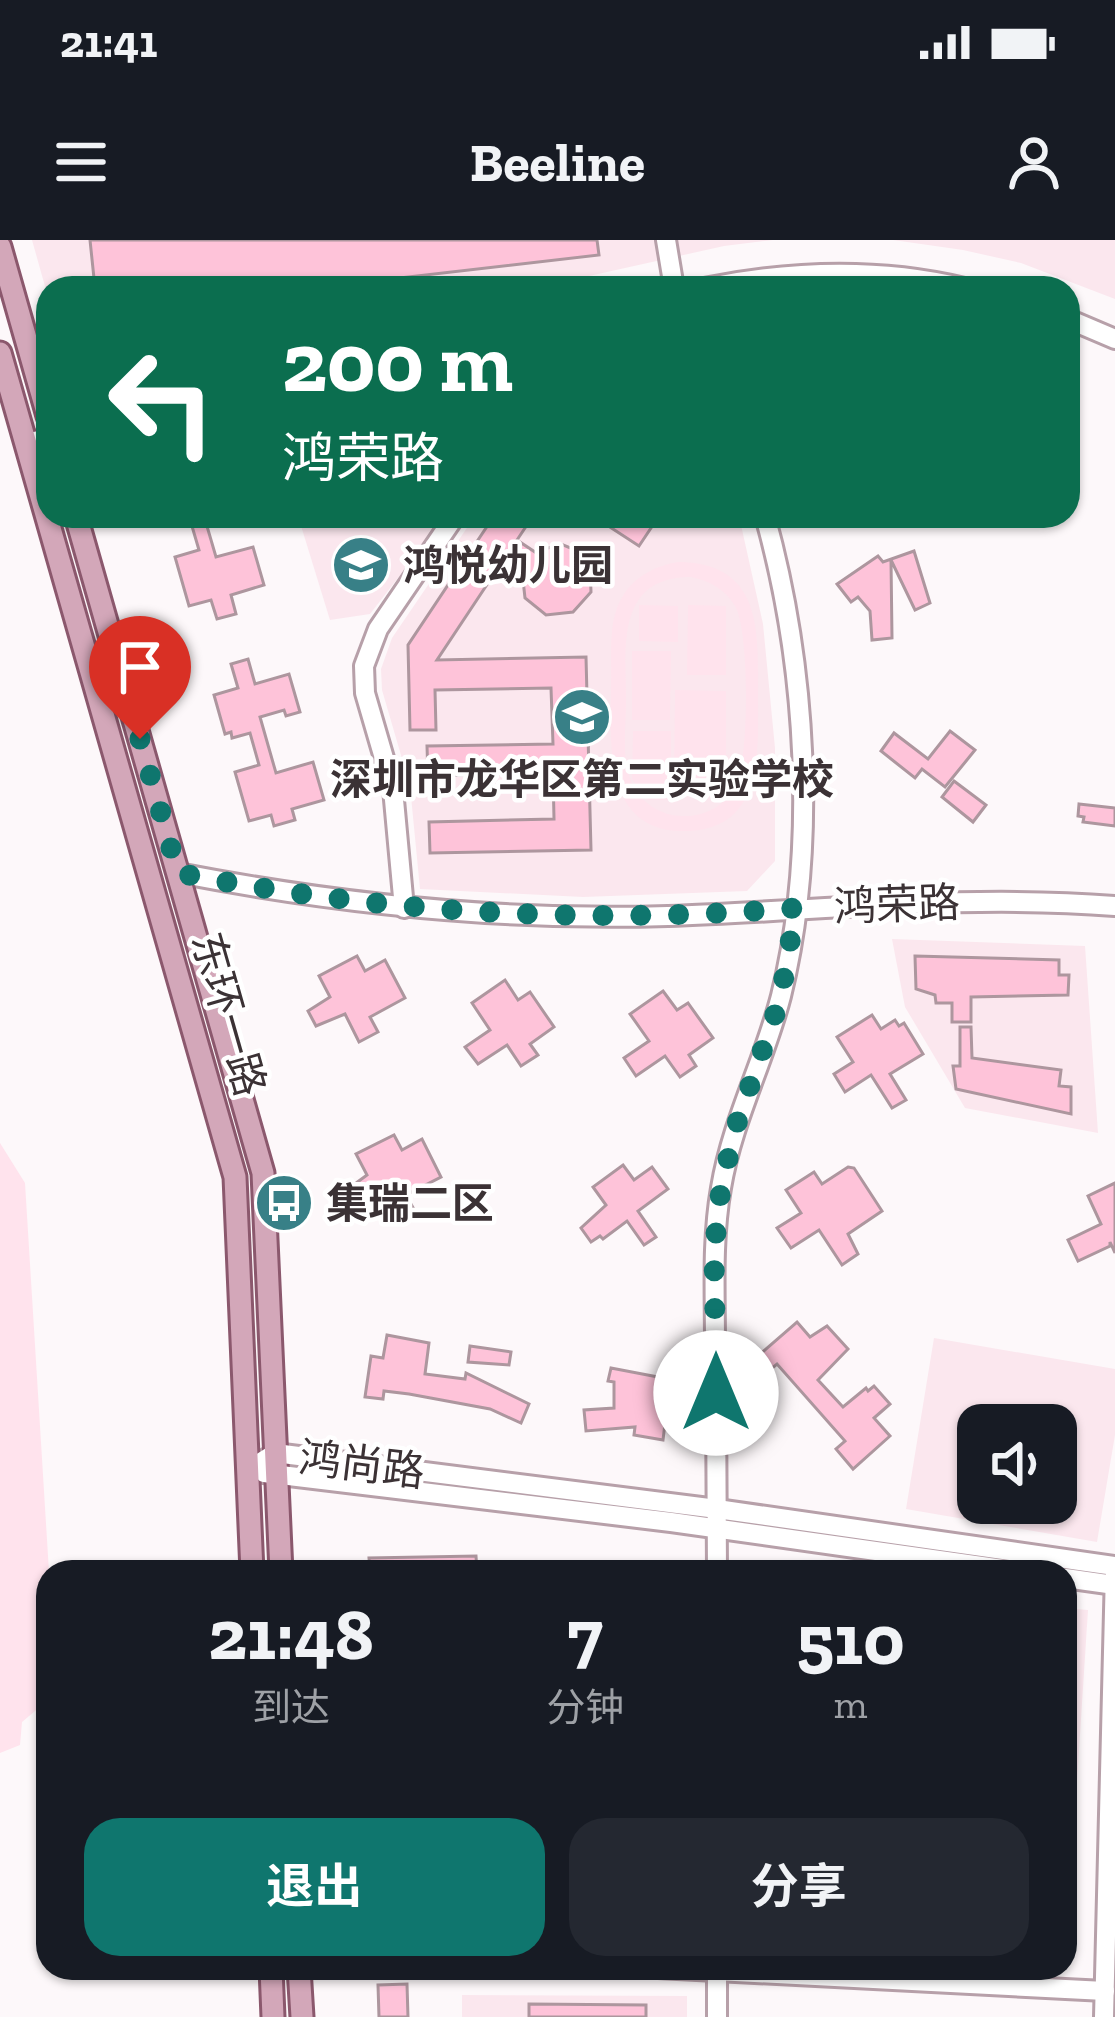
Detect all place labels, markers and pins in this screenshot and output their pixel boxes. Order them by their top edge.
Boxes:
school or university icon: 鸿悦幼儿园 [330,534,392,596]
place label: 鸿悦幼儿园 [403,540,613,591]
pin [89,616,191,739]
school or university icon: 深圳市龙华区第二实验学校 [551,686,613,748]
place label: 深圳市龙华区第二实验学校 [330,754,834,805]
bus stop icon: 集瑞二区 [253,1172,315,1234]
place label: 集瑞二区 [326,1178,494,1229]

